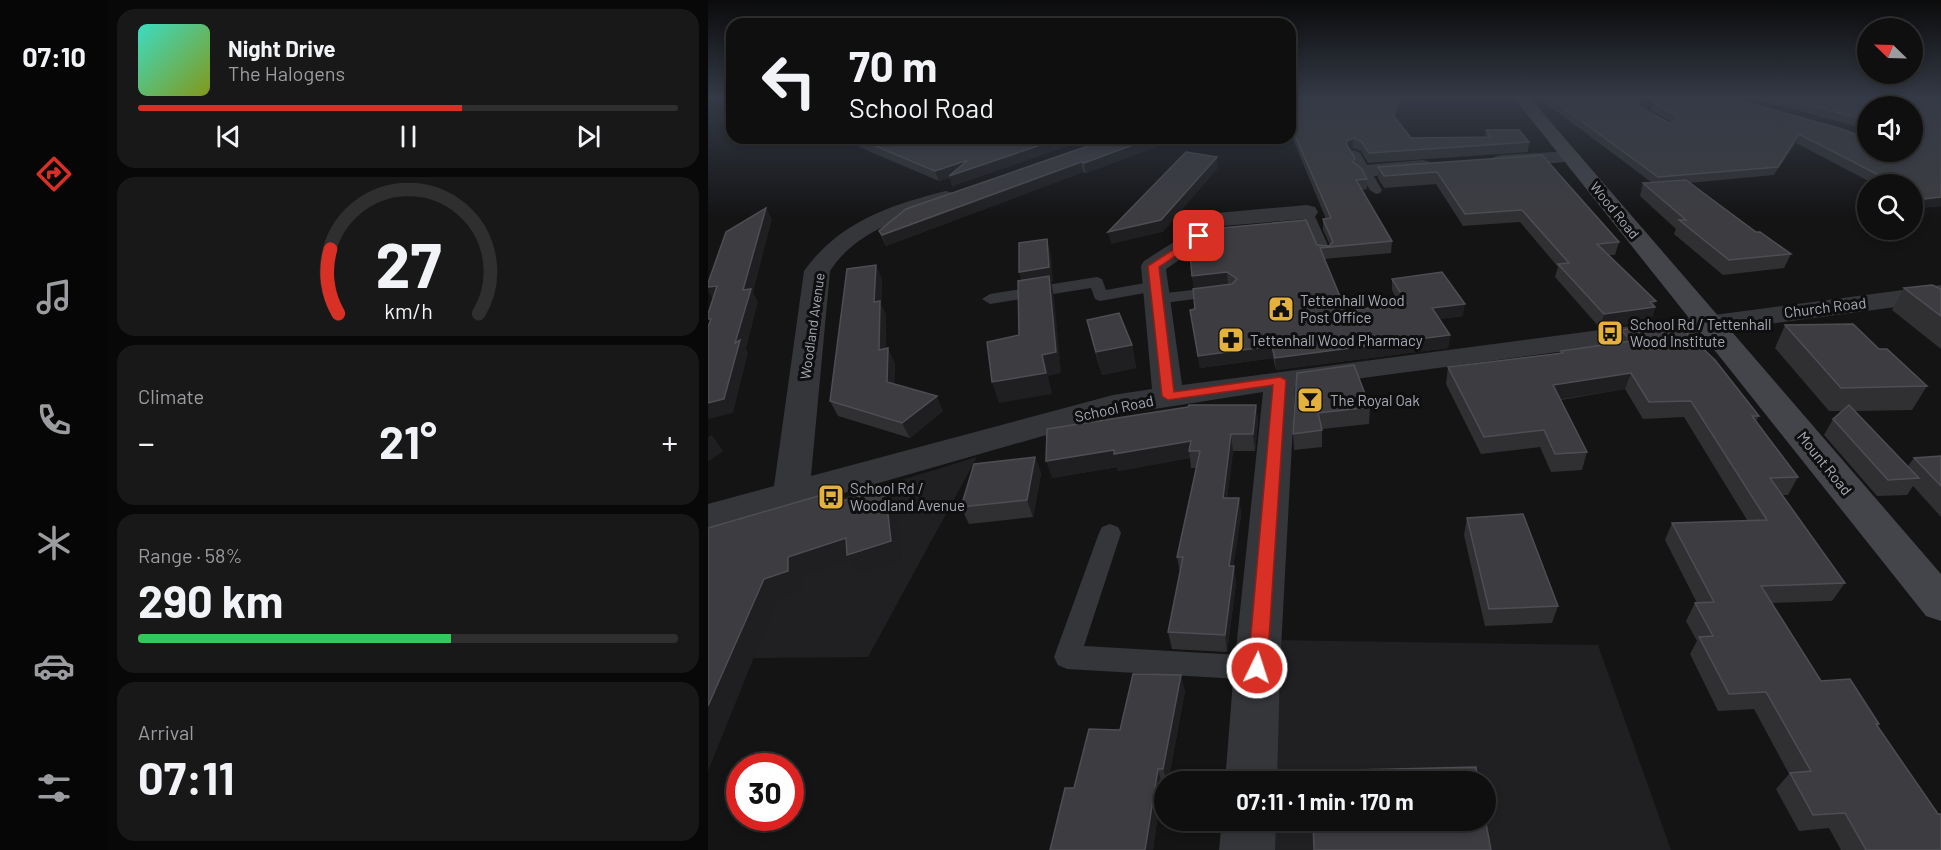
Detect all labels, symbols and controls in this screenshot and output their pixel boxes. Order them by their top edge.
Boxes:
north arrow [1857,18,1923,84]
map controls [1857,18,1923,240]
text: Night Drive [228,35,336,61]
text: 07:10 [22,40,86,72]
text: 70 m [849,40,937,90]
icon: left [750,42,828,120]
text: The Halogens [228,61,345,85]
text: School Road [849,91,994,123]
button: sound [1857,96,1923,162]
icon: previous [212,120,245,153]
icon: pause [392,120,425,153]
icon: next [572,120,605,153]
icon: directions [33,153,75,195]
button: search [1857,174,1923,240]
street label: Wood Road [1587,178,1643,242]
pin [1173,210,1224,261]
icon: arrive [1182,219,1215,252]
text: 27 [375,226,441,300]
street label: Woodland Avenue [796,272,828,380]
icon: music [33,276,75,318]
place label: Tettenhall Wood Post Office [1300,291,1405,326]
street label: Church Road [1783,293,1867,321]
public building icon: Tettenhall Wood Post Office [1266,294,1296,324]
text: km/h [384,298,432,323]
place label: School Rd / Tettenhall Wood Institute [1630,315,1771,350]
bus stop icon: School Rd / Tettenhall Wood Institute [1595,318,1625,348]
pharmacy icon: Tettenhall Wood Pharmacy [1216,325,1246,355]
place label: Tettenhall Wood Pharmacy [1250,331,1423,349]
text: Climate [138,384,204,408]
bar icon: The Royal Oak [1295,385,1325,415]
street label: School Road [1073,391,1155,425]
place label: The Royal Oak [1330,391,1420,409]
icon: phone [33,399,75,441]
text: 21° [379,414,437,468]
text: − [138,422,155,462]
text: + [662,422,678,462]
street label: Mount Road [1794,428,1856,498]
place label: School Rd / Woodland Avenue [850,479,965,514]
bus stop icon: School Rd / Woodland Avenue [816,482,846,512]
icon: climate [33,522,75,564]
text: Range · 58% [138,543,242,567]
text: 290 km [138,573,283,627]
position arrow [1225,636,1289,700]
icon: car [33,645,75,687]
text: Arrival [138,720,194,744]
text: 07:11 [138,750,235,804]
speed limit sign: 30 [726,753,804,831]
icon: filters [33,767,75,809]
text: 07:11 · 1 min · 170 m [1236,788,1414,814]

